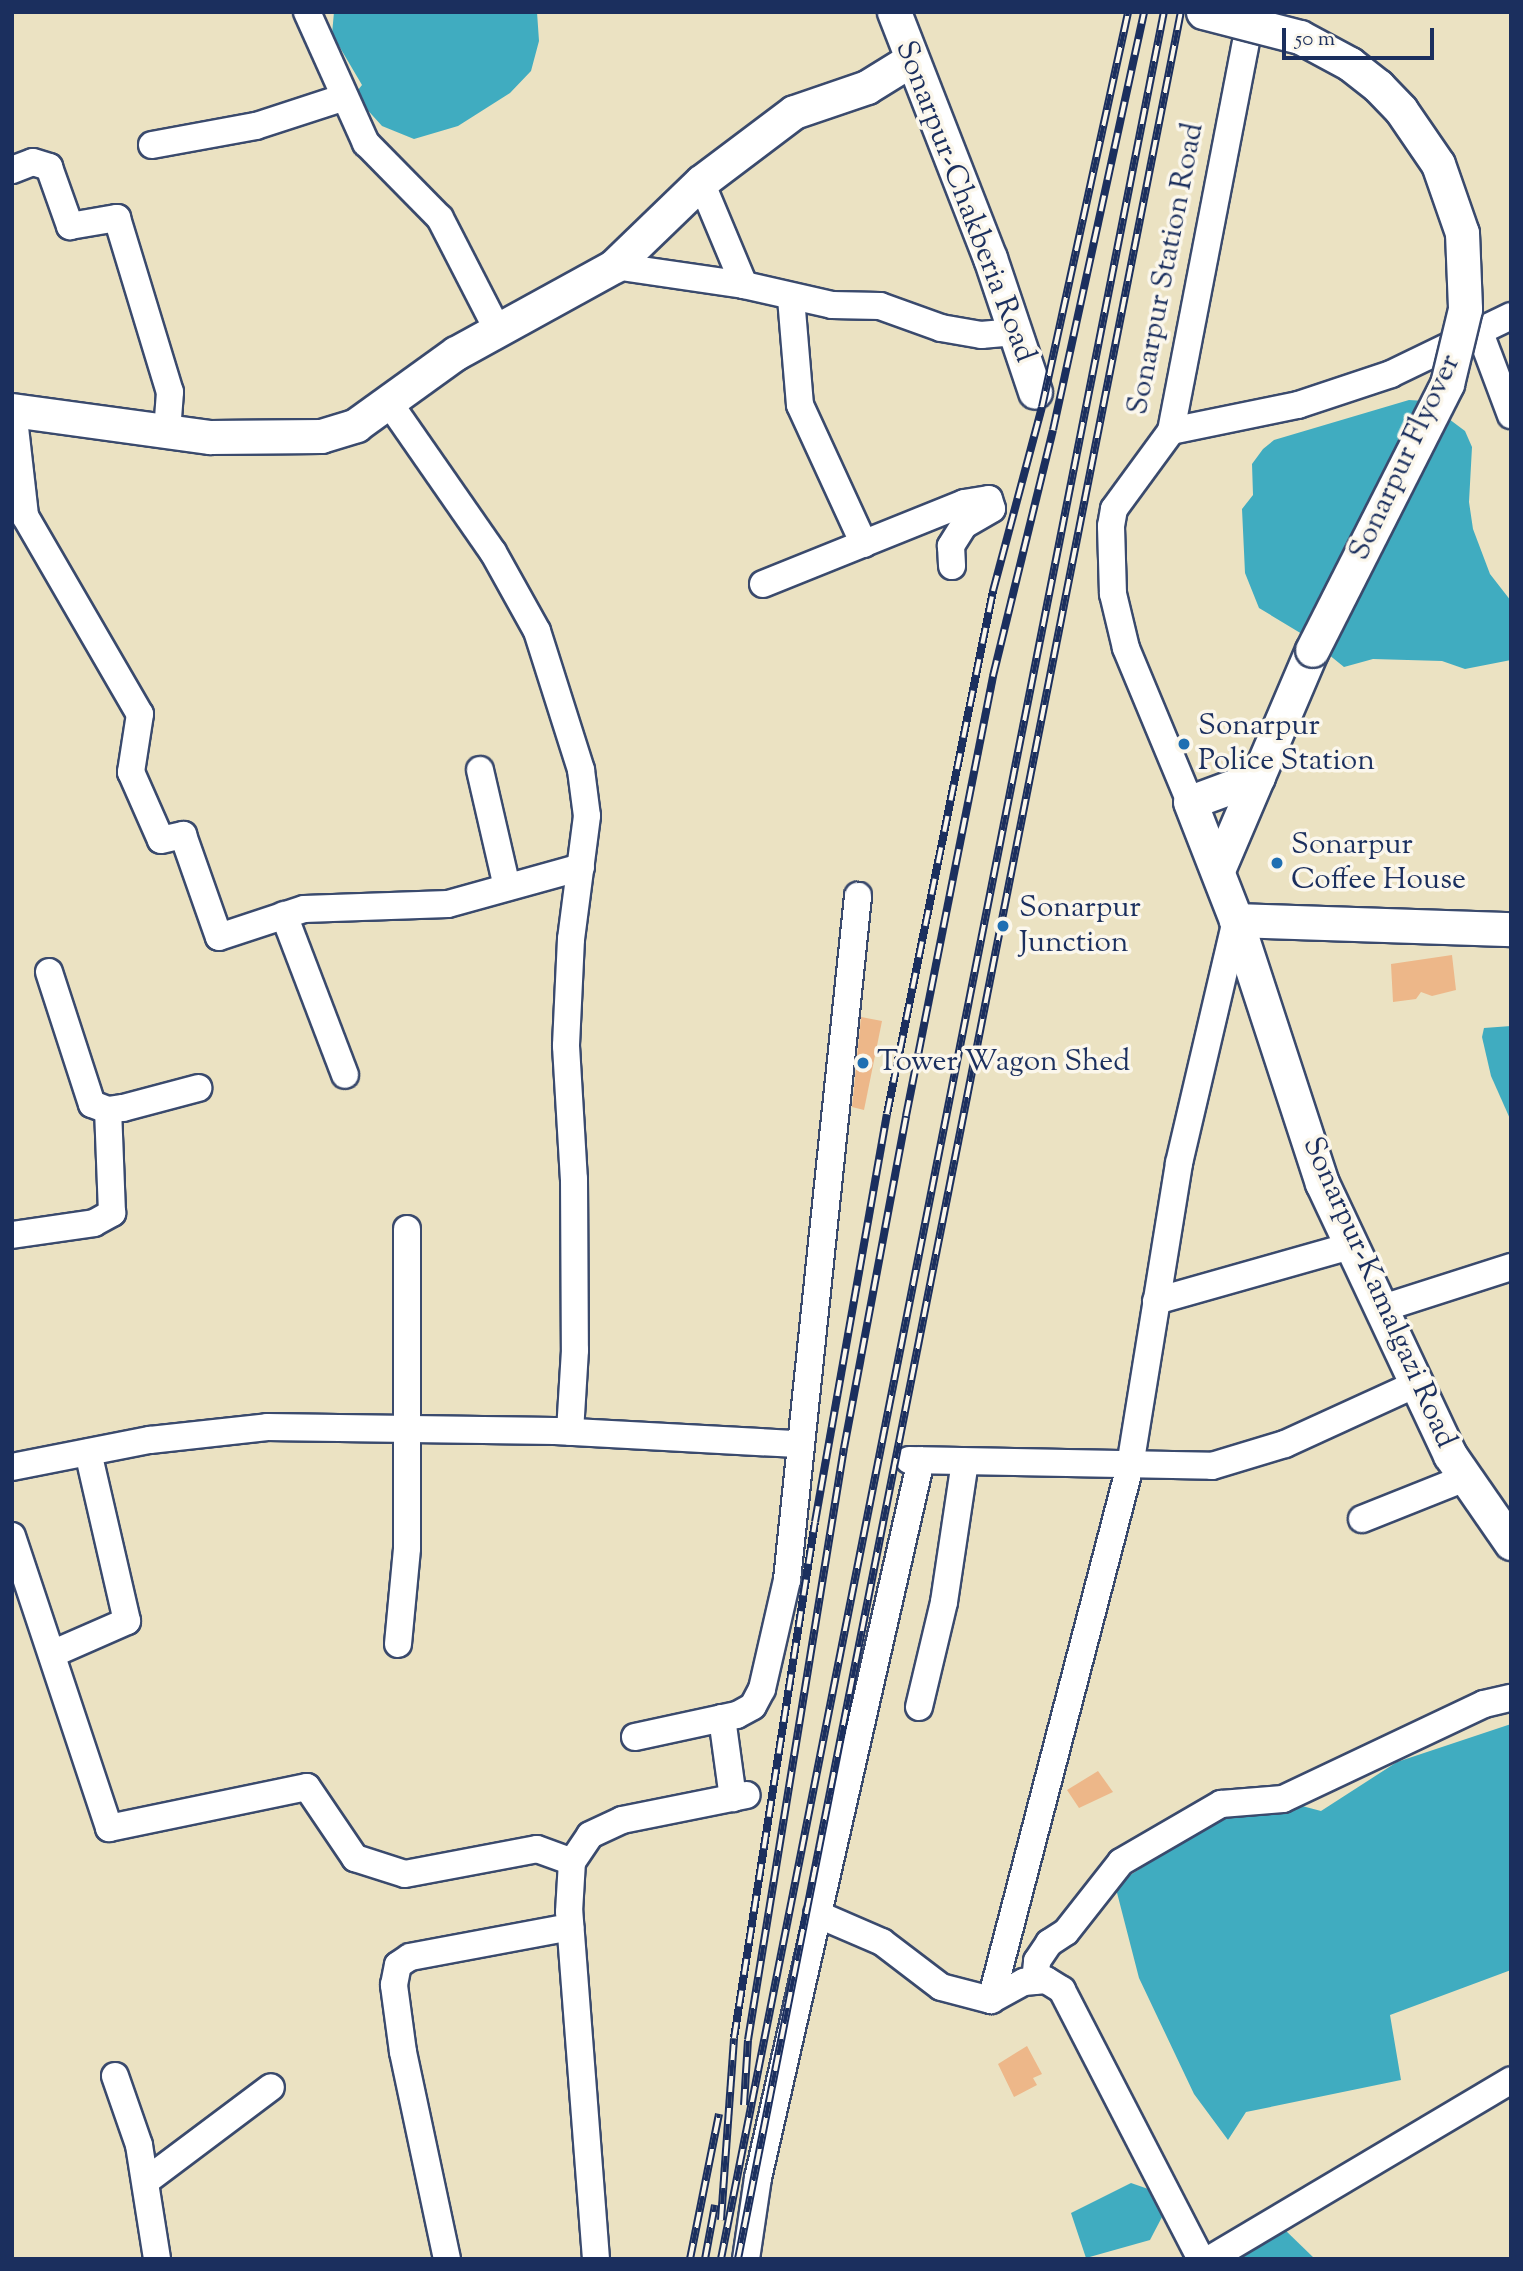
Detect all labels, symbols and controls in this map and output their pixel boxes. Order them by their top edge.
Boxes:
scale bar [1285,14,1437,58]
text: 50 m [1295,25,1335,55]
street label: Sonarpur-Chakberia Road [886,36,1042,368]
street label: Sonarpur Station Road [1121,120,1213,418]
street label: Sonarpur Flyover [1343,349,1469,567]
place label: Sonarpur Police Station [1198,709,1375,780]
marker: Sonarpur Police Station [1176,736,1192,752]
place label: Sonarpur Coffee House [1291,828,1466,898]
marker: Sonarpur Coffee House [1269,855,1285,871]
place label: Sonarpur Junction [1019,891,1141,962]
marker: Sonarpur Junction [993,916,1013,936]
place label: Tower Wagon Shed [877,1045,1130,1081]
marker: Tower Wagon Shed [855,1055,871,1071]
street label: Sonarpur-Kamalgazi Road [1293,1132,1463,1454]

